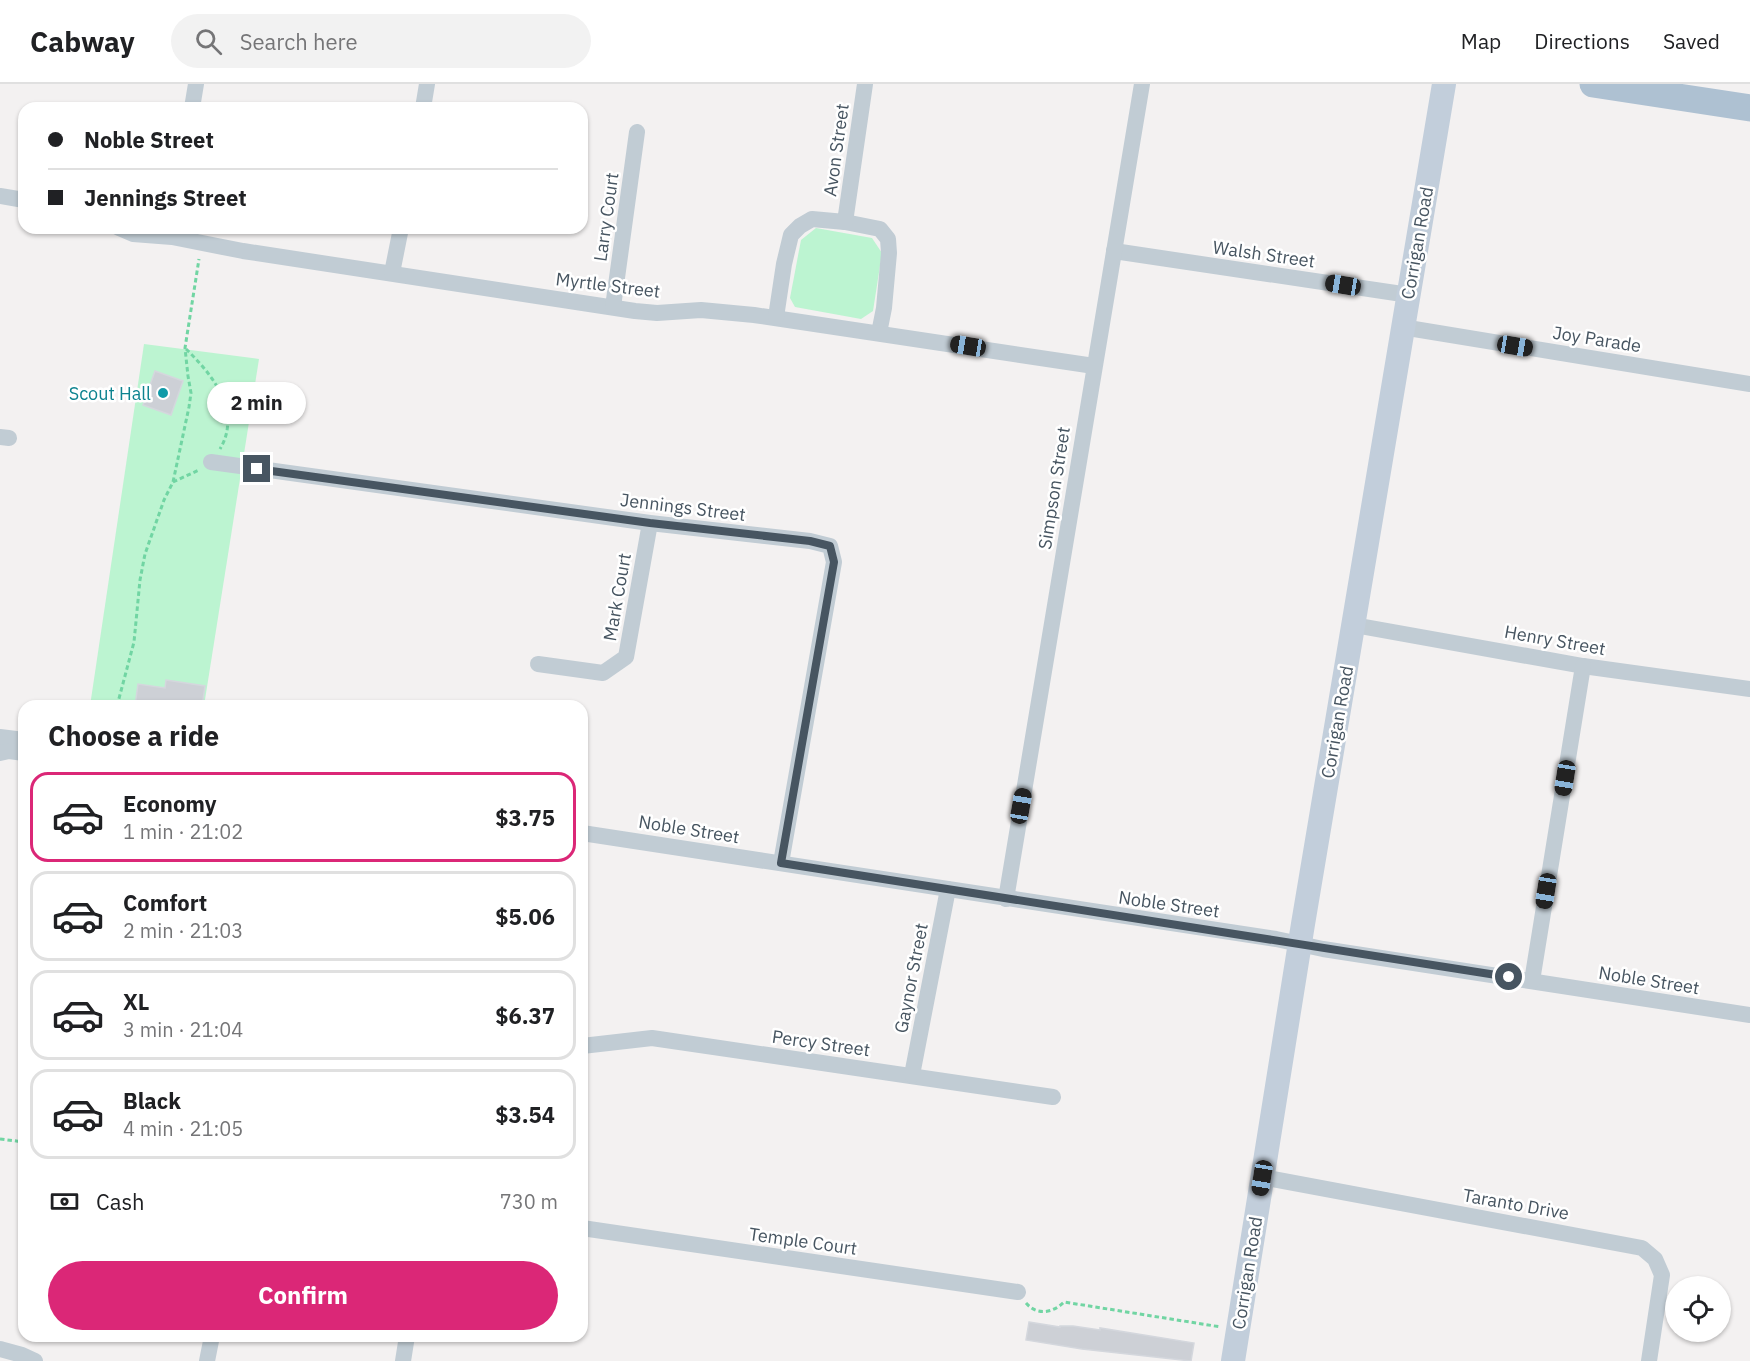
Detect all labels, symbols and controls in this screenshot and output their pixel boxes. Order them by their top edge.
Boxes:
search box [171,14,591,68]
text: Cabway [30,23,135,60]
icon: search [192,25,225,58]
text: Search here [240,27,358,56]
text: Map [1461,27,1501,55]
text: Directions [1534,27,1630,55]
text: Saved [1663,27,1720,55]
street label: Avon Street [818,102,854,198]
text: Noble Street [84,125,214,154]
street label: Larry Court [588,171,624,263]
text: Jennings Street [84,183,247,212]
street label: Corrigan Road [1396,185,1438,301]
street label: Walsh Street [1211,235,1317,273]
street label: Myrtle Street [554,267,662,303]
car [1324,273,1362,297]
street label: Joy Parade [1551,321,1643,357]
car [949,334,987,358]
car [1496,334,1534,358]
place label: Scout Hall [69,382,151,405]
callout: 2 min [208,382,306,424]
marker: Scout Hall [156,386,170,400]
text: 2 min [230,389,283,416]
street label: Simpson Street [1033,425,1075,551]
route end [243,455,270,482]
street label: Jennings Street [619,488,747,526]
street label: Mark Court [598,551,636,643]
street label: Henry Street [1503,620,1607,660]
street label: Corrigan Road [1316,664,1358,780]
text: Choose a ride [48,718,219,753]
car [1553,759,1577,797]
car [1009,787,1033,825]
text: Economy [123,789,217,818]
icon: car [51,790,105,844]
text: $3.75 [495,803,555,832]
street label: Noble Street [637,810,741,848]
text: 1 min · 21:02 [123,818,243,845]
car [1534,872,1558,910]
street label: Noble Street [1117,886,1221,922]
text: Comfort [123,888,207,917]
icon: car [51,889,105,943]
text: $5.06 [495,902,555,931]
text: 2 min · 21:03 [123,917,243,944]
street label: Gaynor Street [889,921,933,1035]
street label: Noble Street [1597,961,1701,999]
route start [1495,963,1522,990]
text: XL [123,987,149,1016]
icon: car [51,988,105,1042]
text: $6.37 [495,1001,555,1030]
text: 3 min · 21:04 [123,1016,243,1043]
street label: Percy Street [771,1025,871,1061]
text: Black [123,1086,181,1115]
icon: car [51,1087,105,1141]
text: $3.54 [495,1100,555,1129]
text: 4 min · 21:05 [123,1115,243,1142]
car [1250,1159,1274,1197]
street label: Taranto Drive [1461,1183,1571,1225]
icon: cash [48,1185,81,1218]
text: Cash [96,1187,145,1216]
text: 730 m [500,1188,558,1215]
street label: Corrigan Road [1227,1215,1267,1331]
street label: Temple Court [748,1222,858,1260]
button: Confirm [48,1261,558,1330]
map controls [1665,1276,1731,1342]
button: locate [1665,1276,1731,1342]

